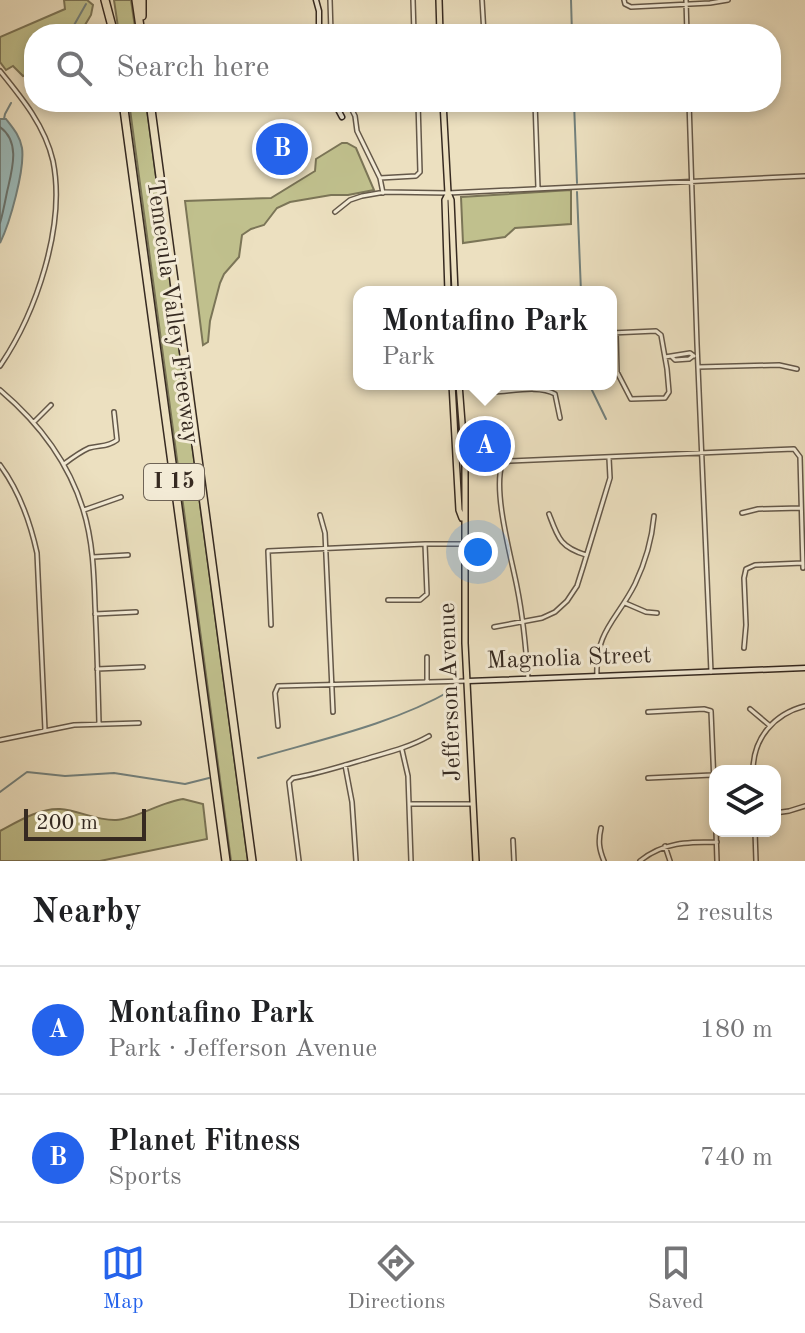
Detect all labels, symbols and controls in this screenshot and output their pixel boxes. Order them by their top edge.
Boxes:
search box [24,24,781,112]
icon: search [52,46,96,90]
text: Search here [116,53,270,83]
pin: B [256,119,308,179]
street label: Temecula Valley Freeway [142,178,203,446]
popup [353,286,617,390]
text: Montafino Park [382,307,588,337]
text: Park [382,344,435,370]
pin: A [459,416,511,476]
road number: I 15 [144,464,204,500]
your location [458,532,498,572]
street label: Jefferson Avenue [436,602,466,782]
street label: Magnolia Street [486,644,652,674]
map controls [709,765,781,837]
button: layers [709,765,781,837]
scale bar [24,805,146,841]
text: 200 m [36,812,98,834]
text: Nearby [32,896,142,930]
text: 2 results [675,900,773,926]
text: Montafino Park [108,999,315,1029]
text: A [48,1017,68,1043]
text: 180 m [700,1017,773,1043]
text: Park · Jefferson Avenue [108,1036,377,1062]
text: Planet Fitness [108,1127,300,1157]
text: B [49,1145,67,1171]
text: 740 m [700,1145,773,1171]
text: Sports [108,1164,182,1190]
tab: Map [101,1241,145,1316]
tab: Directions [348,1241,445,1316]
tab: Saved [648,1241,704,1316]

